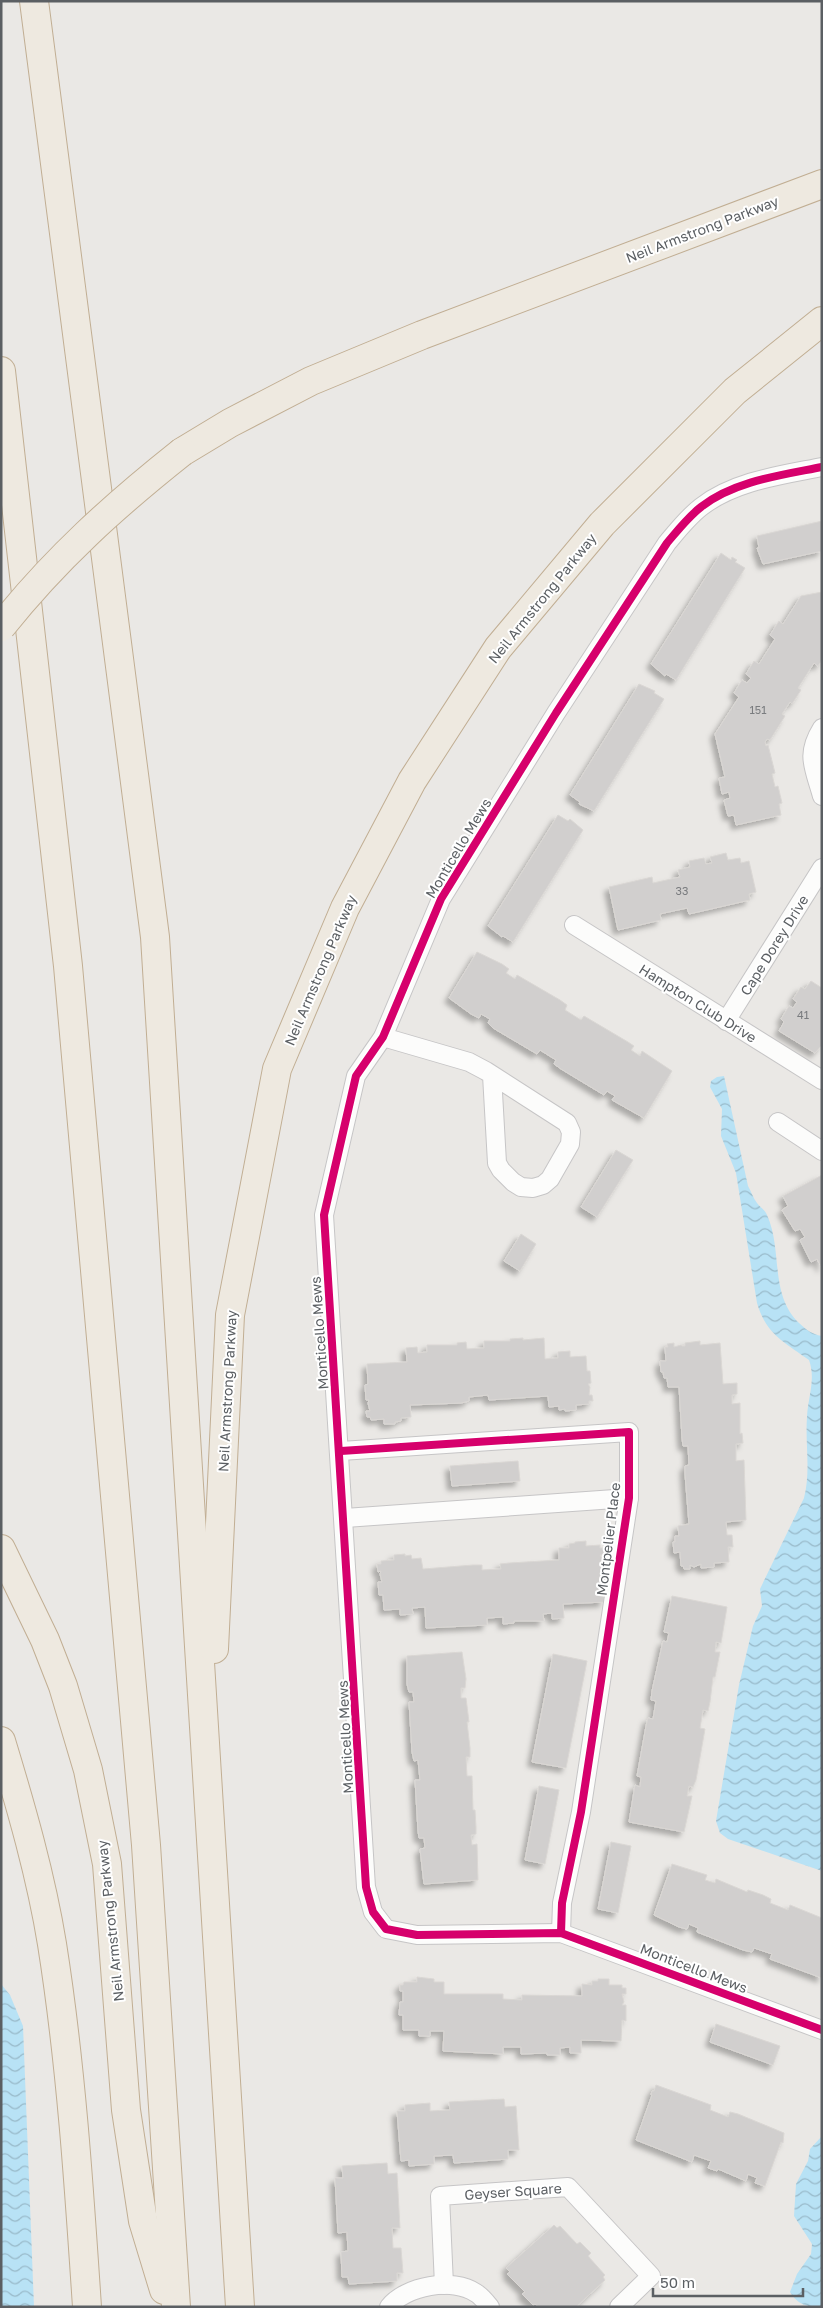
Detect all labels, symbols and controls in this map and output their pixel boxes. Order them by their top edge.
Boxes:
street label: Neil Armstrong Parkway [623,192,781,266]
street label: Neil Armstrong Parkway [484,530,600,666]
house number: 151 [749,703,767,716]
street label: Monticello Mews [421,795,495,901]
house number: 33 [676,884,688,897]
street label: Neil Armstrong Parkway [280,892,360,1048]
street label: Cape Dorey Drive [736,892,812,998]
street label: Hampton Club Drive [636,960,760,1046]
house number: 41 [797,1008,809,1021]
street label: Monticello Mews [307,1276,331,1390]
street label: Neil Armstrong Parkway [214,1309,240,1472]
street label: Montpelier Place [593,1481,623,1597]
street label: Monticello Mews [334,1680,356,1794]
street label: Neil Armstrong Parkway [93,1839,127,2003]
street label: Monticello Mews [638,1940,750,1996]
street label: Geyser Square [464,2179,562,2203]
scale bar [653,2266,803,2298]
text: 50 m [660,2273,695,2291]

